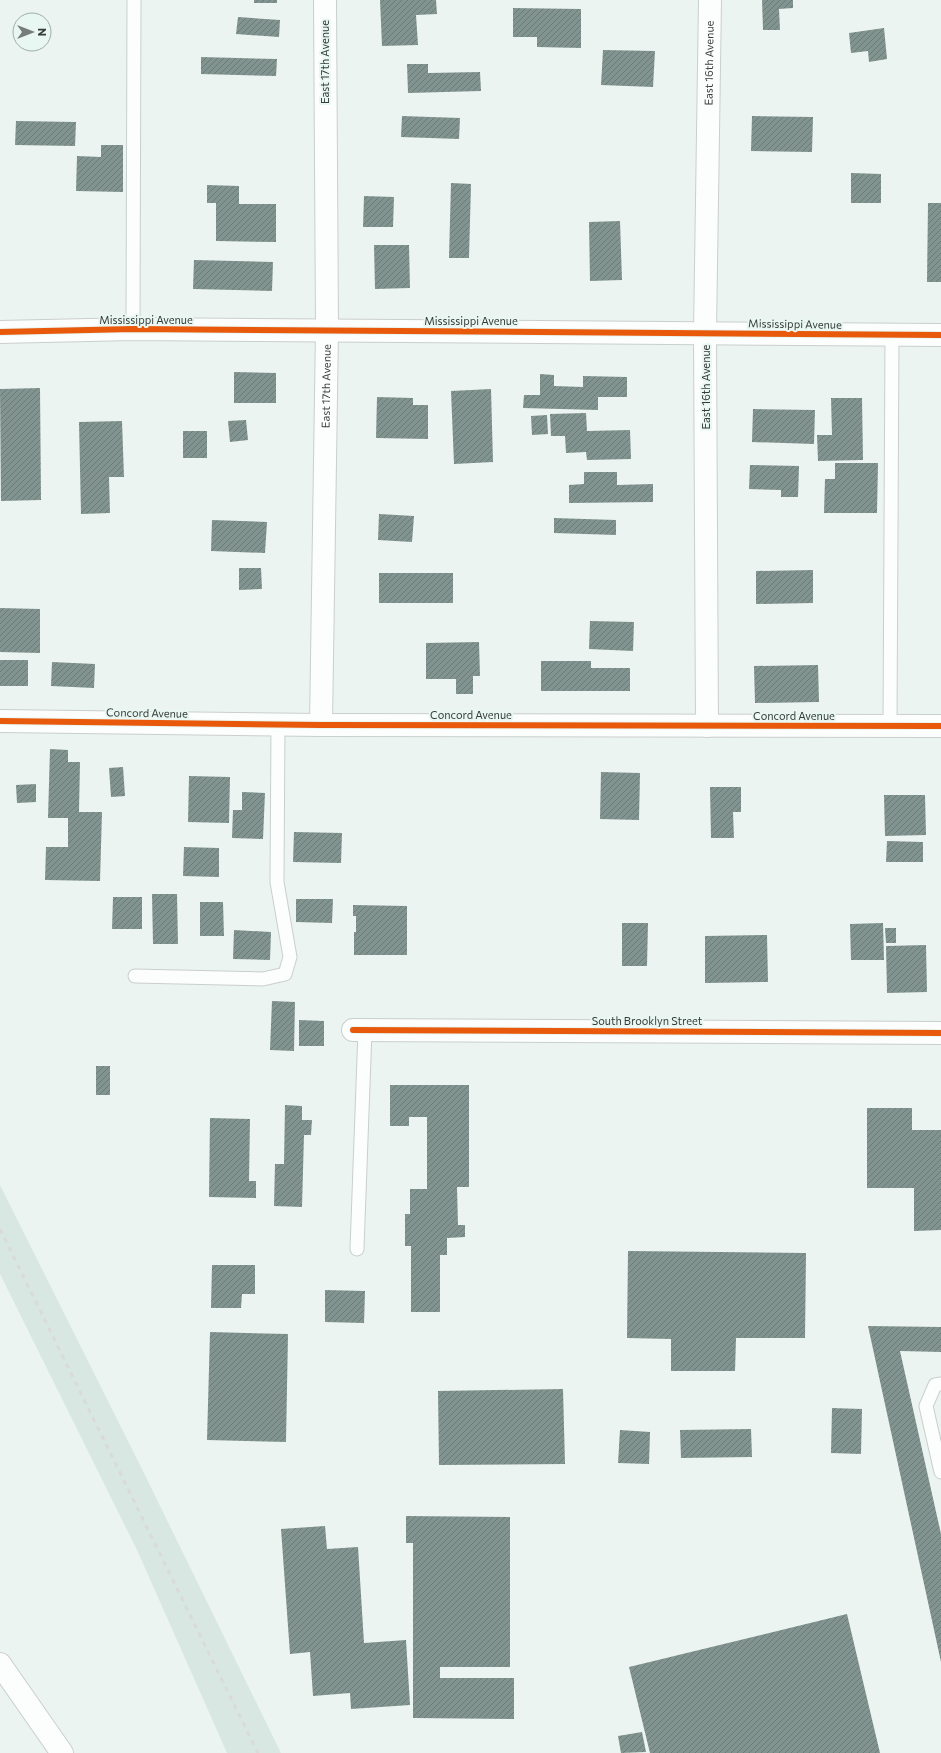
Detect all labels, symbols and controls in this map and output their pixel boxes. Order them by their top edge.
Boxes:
north arrow [12,12,52,52]
street label: East 17th Avenue [318,20,331,104]
street label: East 16th Avenue [701,20,716,106]
text: N [36,28,49,36]
street label: Mississippi Avenue [99,313,193,326]
street label: Mississippi Avenue [424,314,518,327]
street label: Mississippi Avenue [748,316,842,331]
street label: East 17th Avenue [319,344,333,428]
street label: East 16th Avenue [699,344,712,429]
street label: Concord Avenue [106,705,188,720]
street label: Concord Avenue [430,708,512,721]
street label: Concord Avenue [753,709,835,722]
street label: South Brooklyn Street [592,1014,703,1027]

